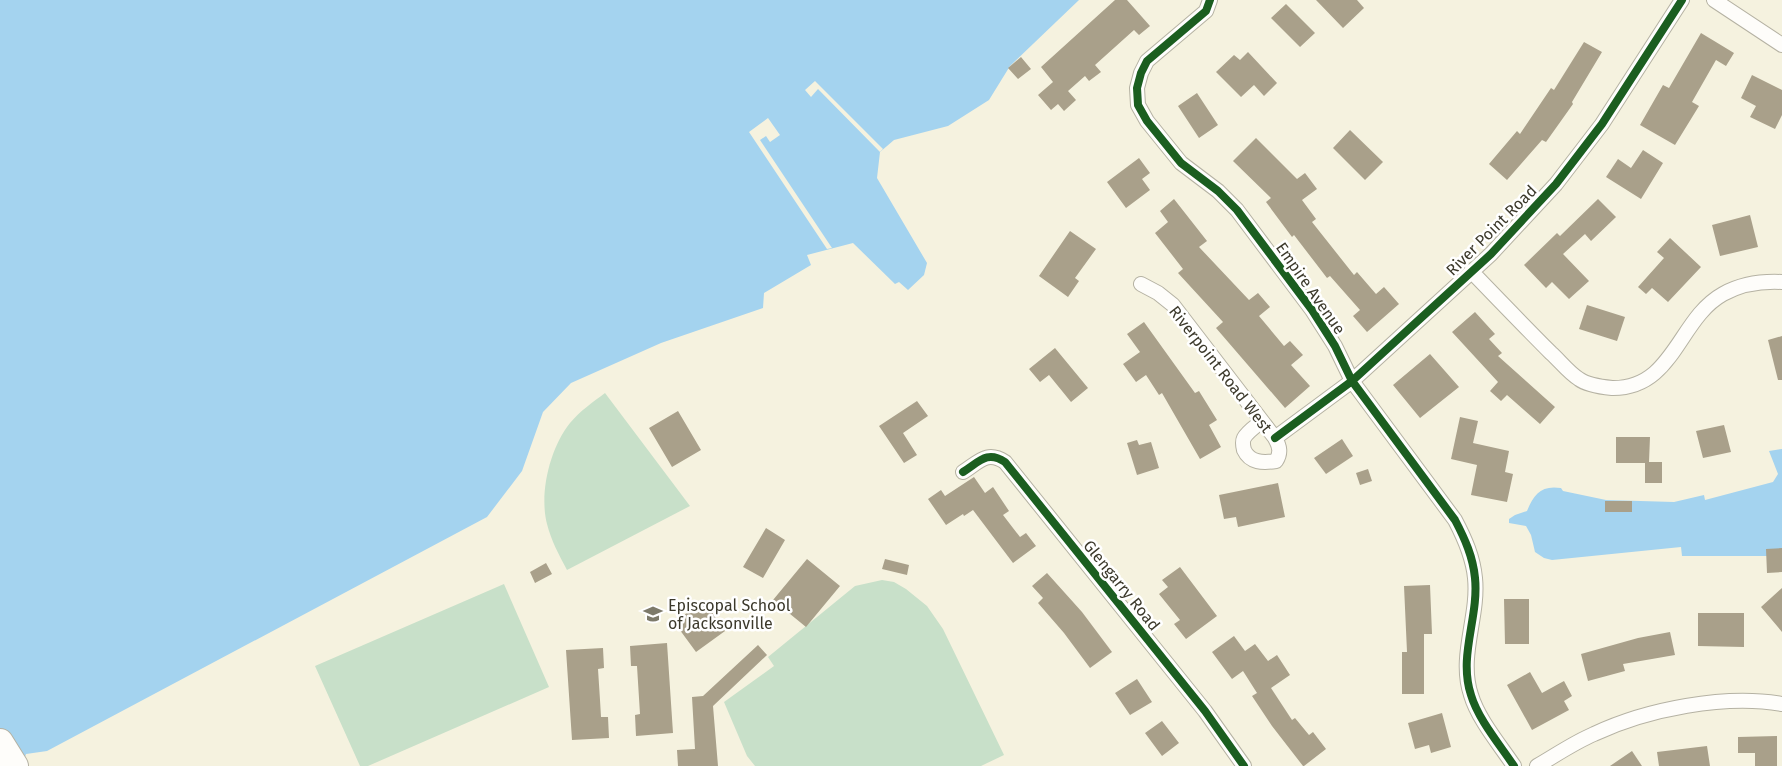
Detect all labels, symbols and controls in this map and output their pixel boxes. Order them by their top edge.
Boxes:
street label: River Point Road [1442,181,1541,280]
street label: Empire Avenue [1272,239,1349,338]
street label: Riverpoint Road West [1165,302,1276,437]
street label: Glengarry Road [1079,536,1164,634]
place label: Episcopal School of Jacksonville [668,596,791,633]
school or university icon: Episcopal School of Jacksonville [642,603,664,625]

